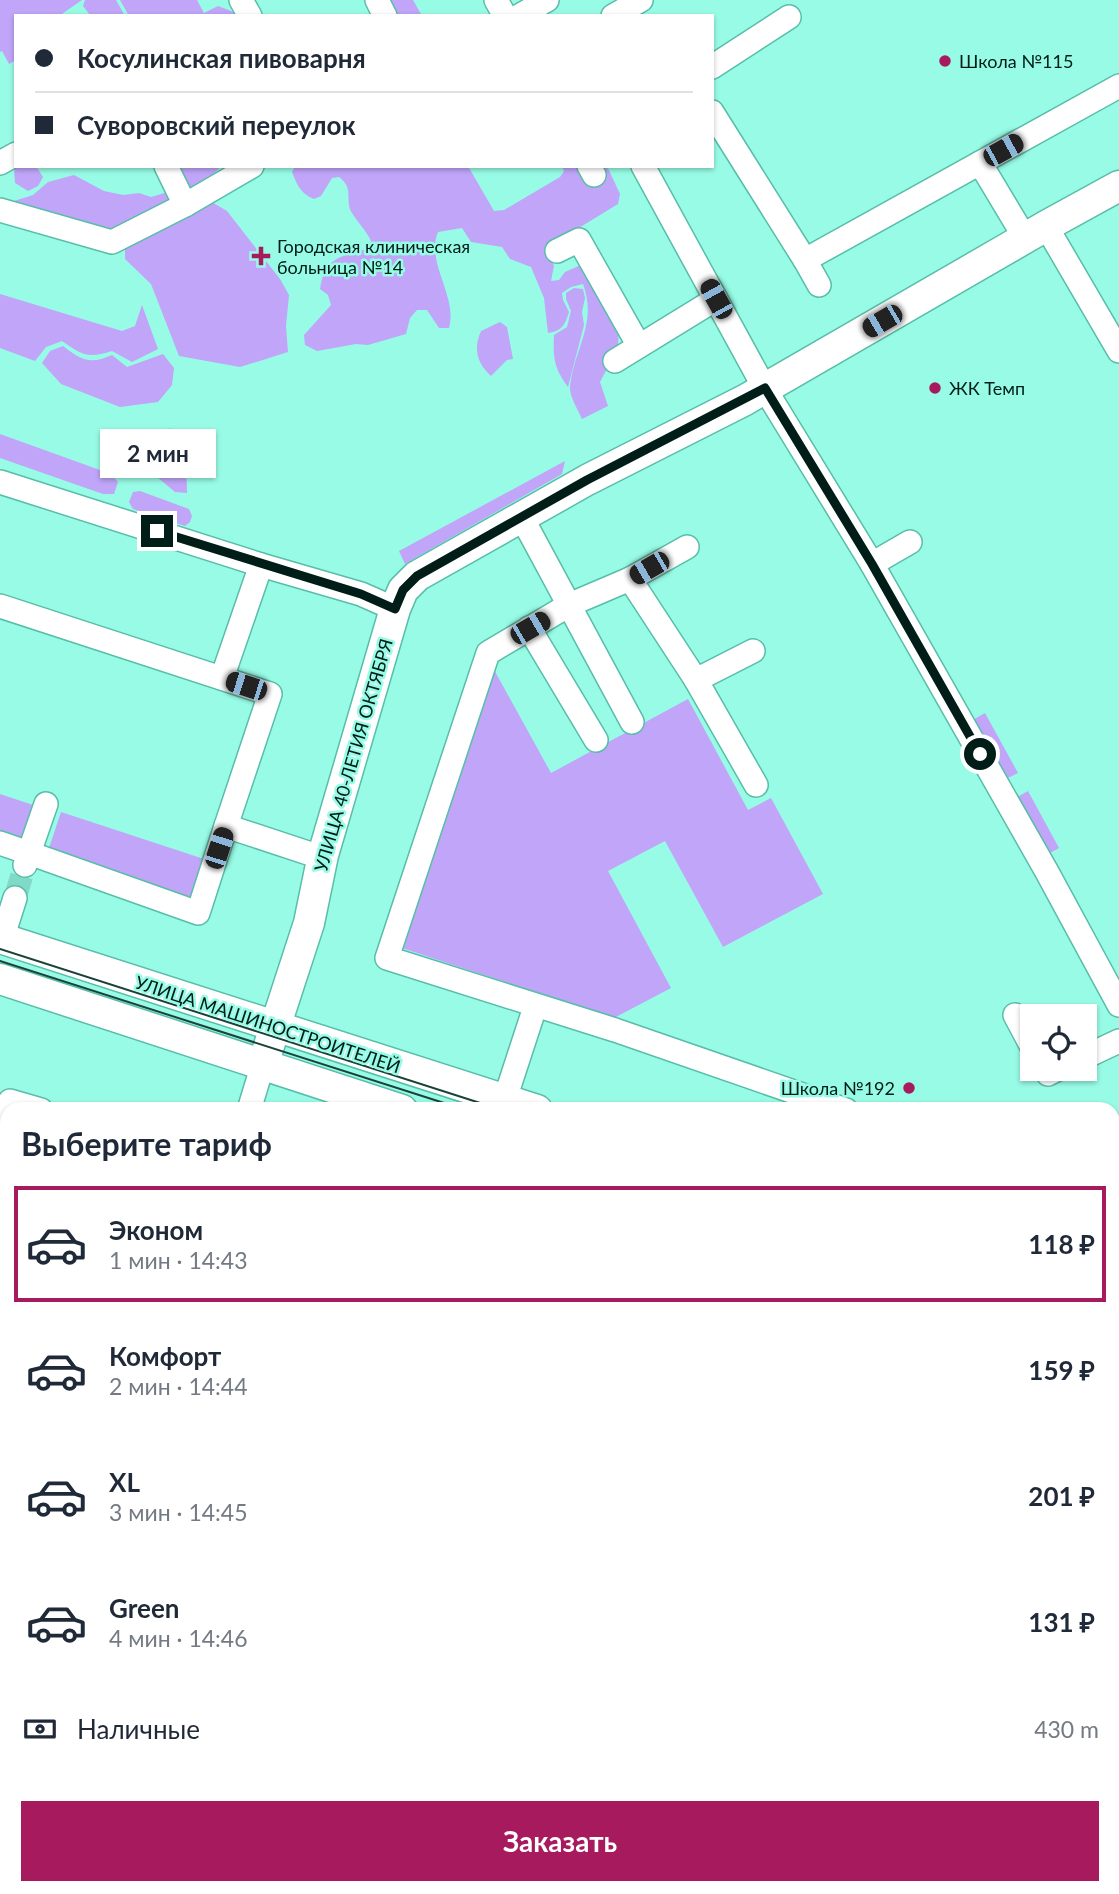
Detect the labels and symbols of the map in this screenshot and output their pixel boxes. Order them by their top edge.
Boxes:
place label: Школа №115 [959,50,1073,72]
marker: Школа №115 [937,53,953,69]
car [980,131,1027,169]
place label: Городская клиническая больница №14 [277,235,470,278]
marker: Городская клиническая больница №14 [251,246,271,266]
car [697,276,736,322]
car [859,301,906,341]
place label: ЖК Темп [949,377,1025,399]
marker: ЖК Темп [927,380,943,396]
callout: 2 мин [99,430,215,478]
route end [141,515,173,547]
car [626,548,673,588]
car [507,608,554,648]
street label: УЛИЦА 40-ЛЕТИЯ ОКТЯБРЯ [309,636,397,874]
car [223,670,270,702]
route start [964,738,996,770]
car [203,825,236,871]
street label: УЛИЦА МАШИНОСТРОИТЕЛЕЙ [133,971,403,1077]
place label: Школа №192 [781,1077,895,1099]
marker: Школа №192 [901,1080,917,1096]

